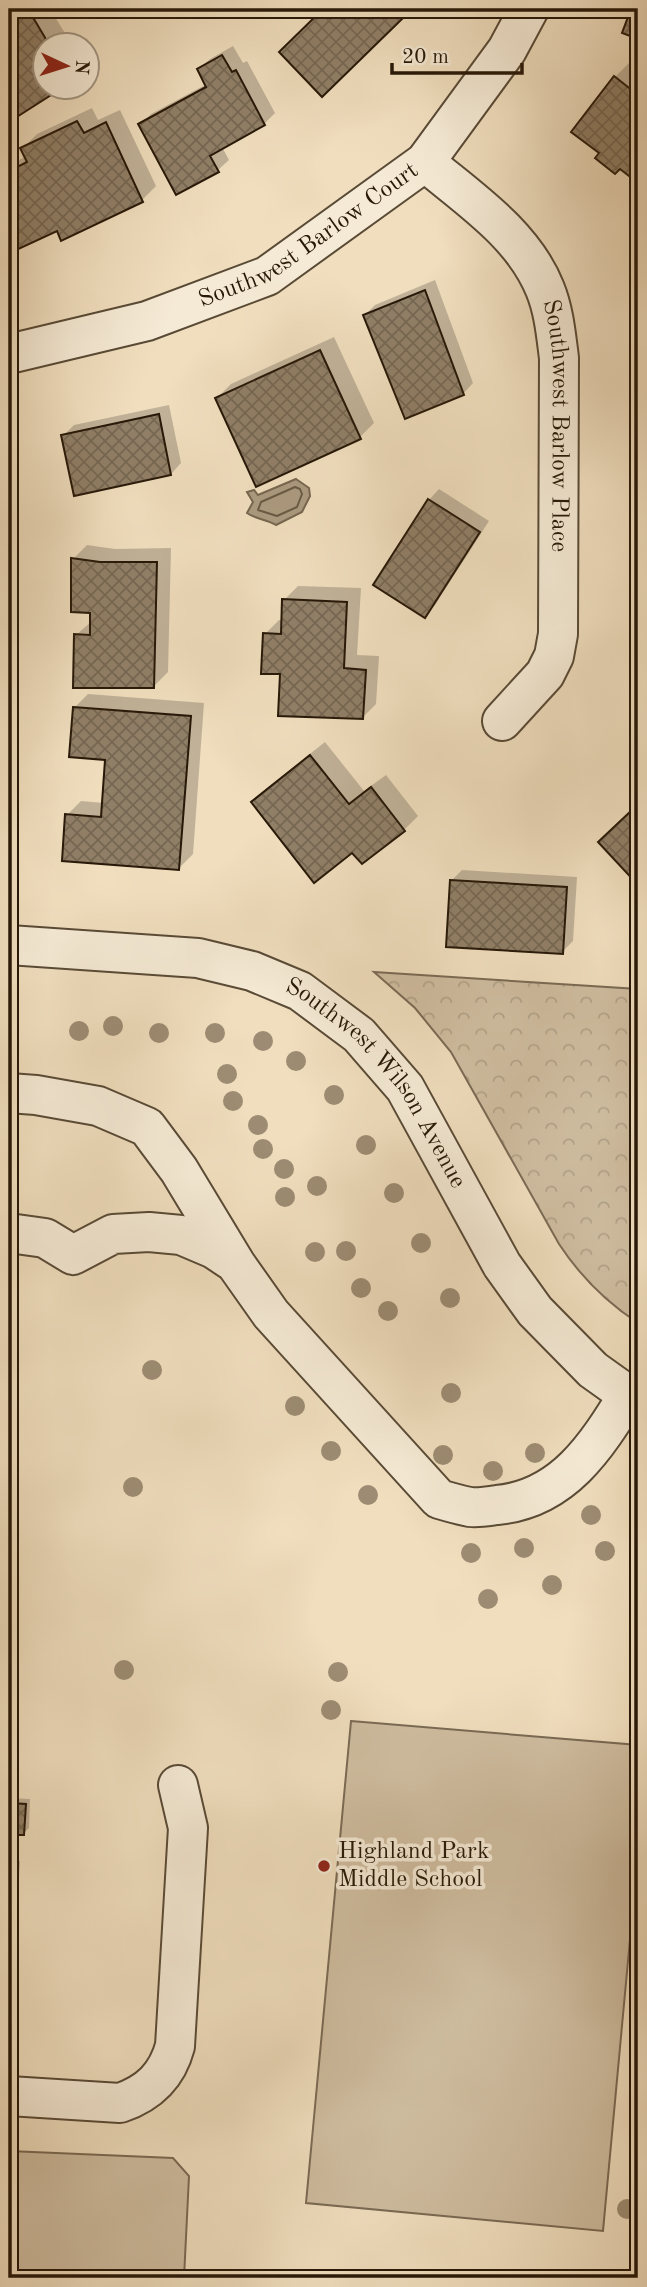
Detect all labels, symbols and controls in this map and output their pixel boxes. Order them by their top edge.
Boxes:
north arrow [32,32,102,102]
scale bar [392,32,521,76]
text: 20 m [402,47,449,68]
text: N [70,59,90,75]
street label: Southwest Barlow Court [195,159,423,313]
street label: Southwest Barlow Place [537,297,571,552]
street label: Southwest Wilson Avenue [282,974,470,1193]
place label: Highland Park Middle School [338,1840,489,1892]
marker: Highland Park Middle School [316,1858,332,1874]

